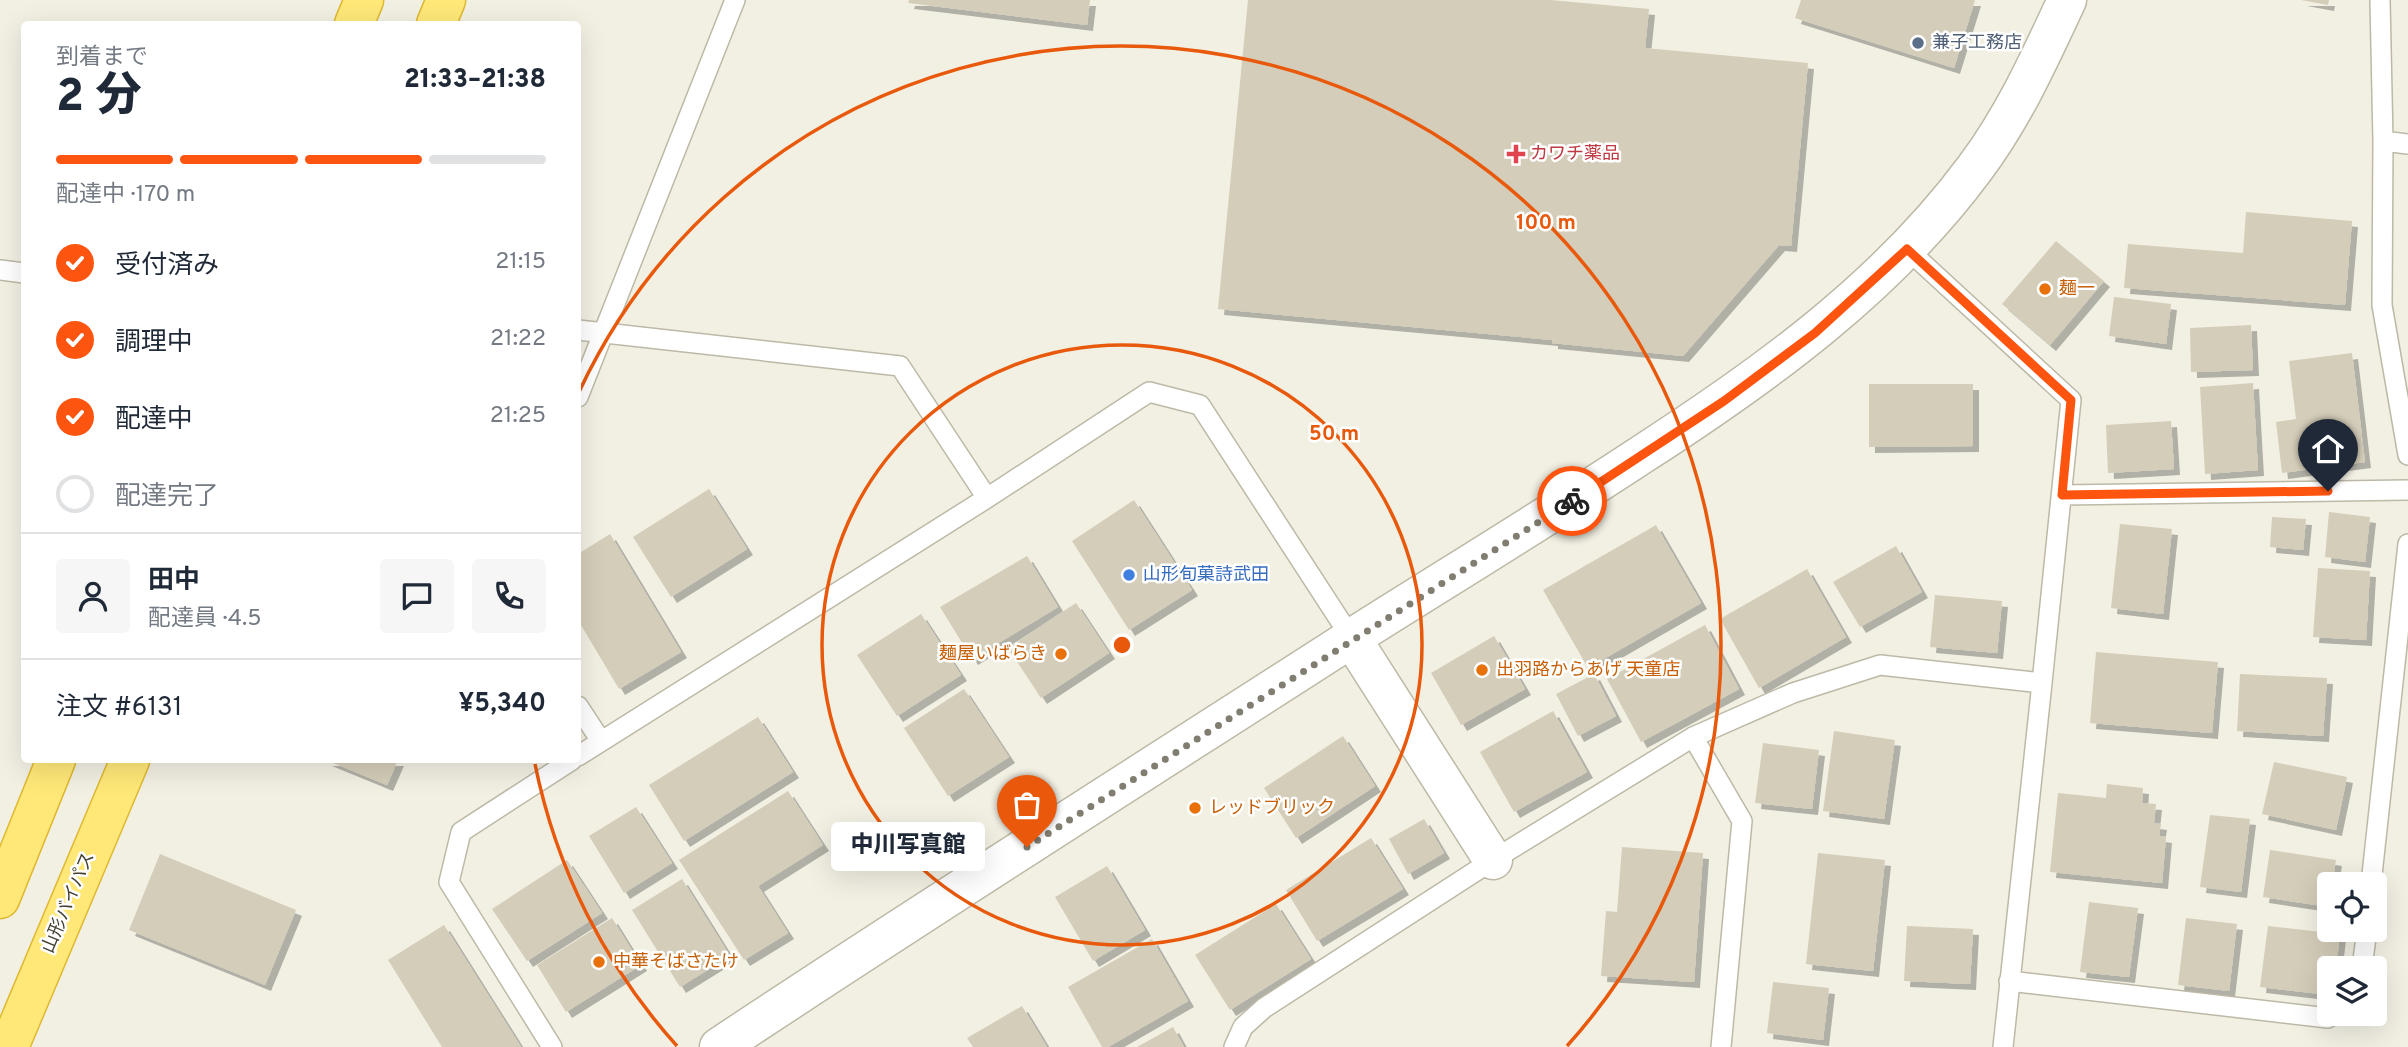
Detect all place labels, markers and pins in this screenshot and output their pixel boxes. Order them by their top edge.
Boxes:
place label: 兼子工務店 [1932,32,2022,55]
marker: 兼子工務店 [1910,35,1926,51]
place label: カワチ薬品 [1530,143,1620,166]
marker: カワチ薬品 [1508,146,1524,162]
place label: 麺一 [2059,278,2095,301]
marker: 麺一 [2037,281,2053,297]
pin [2298,419,2358,491]
place label: 山形旬菓詩武田 [1143,564,1269,587]
marker: 山形旬菓詩武田 [1121,567,1137,583]
centre of rings [1110,633,1134,657]
place label: 麺屋いばらき [939,643,1047,666]
marker: 麺屋いばらき [1053,646,1069,662]
place label: 出羽路からあげ 天童店 [1496,659,1680,682]
marker: 出羽路からあげ 天童店 [1474,662,1490,678]
pin [997,775,1057,847]
place label: レッドブリック [1209,797,1335,820]
marker: レッドブリック [1187,800,1203,816]
callout: 中川写真館 [831,822,985,872]
place label: 中華そばさたけ [613,951,739,974]
marker: 中華そばさたけ [591,954,607,970]

